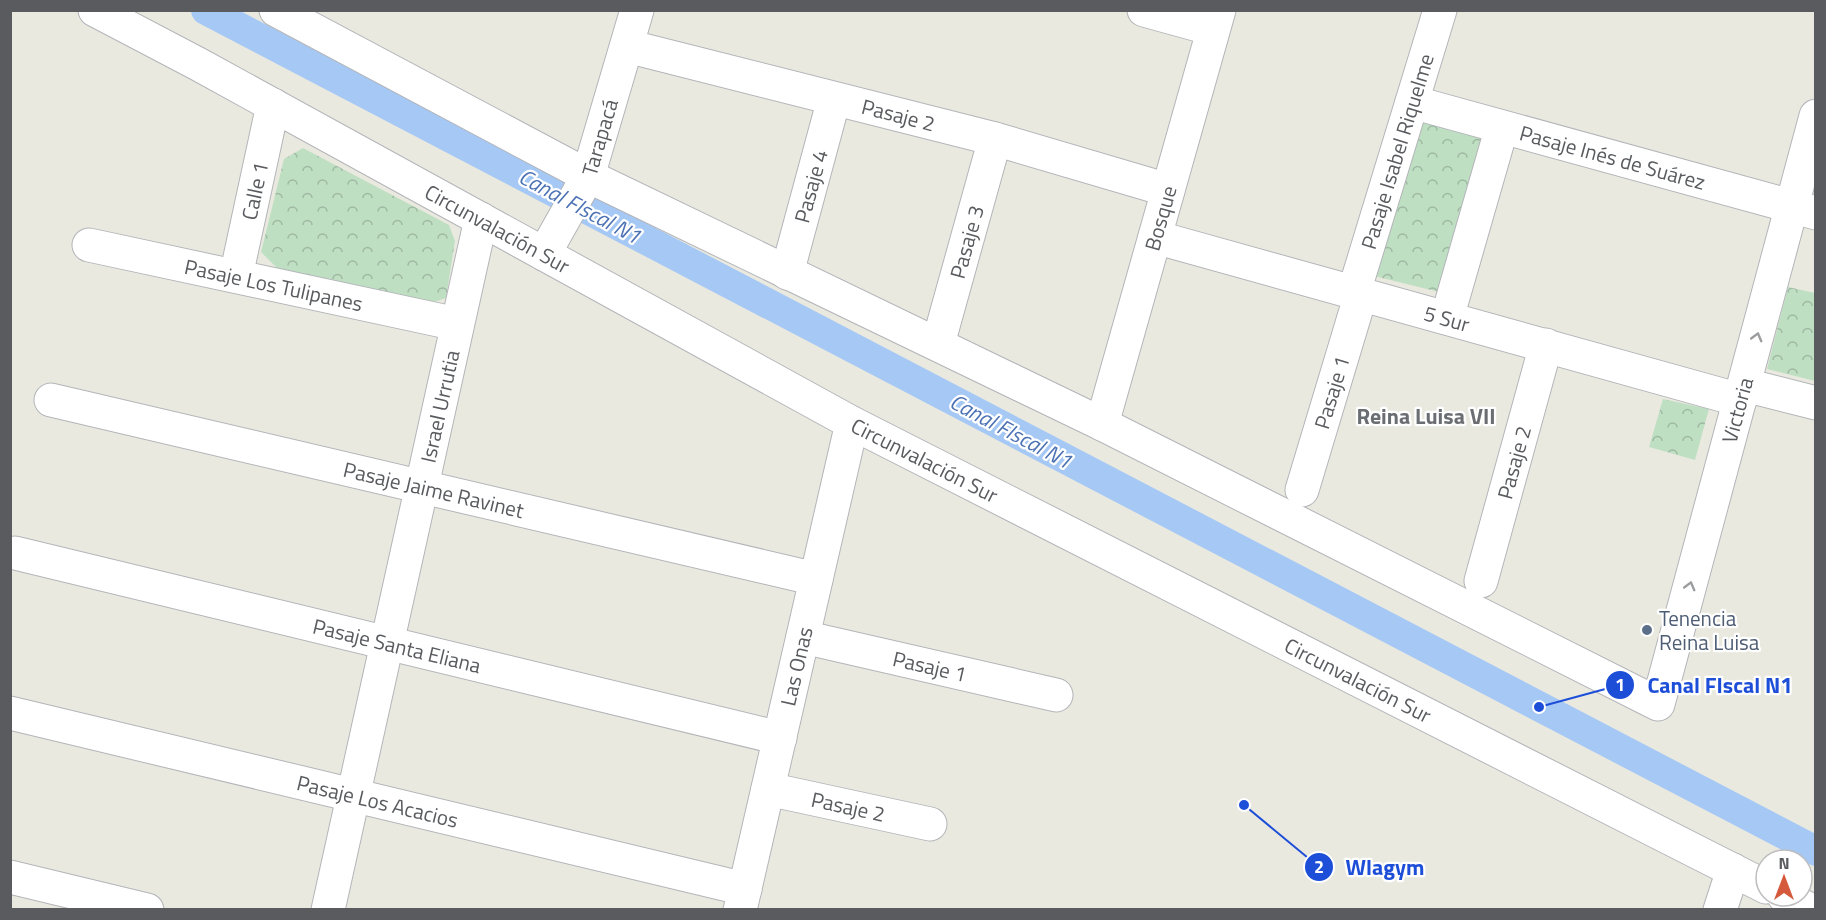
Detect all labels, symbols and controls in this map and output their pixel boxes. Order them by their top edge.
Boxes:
street label: Pasaje Isabel Riquelme [1352,50,1442,253]
street label: Pasaje 2 [858,90,939,139]
street label: Tarapacá [573,94,626,180]
street label: Pasaje Inés de Suárez [1516,116,1709,198]
street label: Pasaje 4 [785,146,836,226]
street label: Calle 1 [233,159,276,223]
water label: Canal FIscal N1 [513,160,647,252]
street label: Circunvalación Sur [419,176,576,281]
street label: Bosque [1136,182,1185,254]
street label: Pasaje 3 [941,202,992,282]
street label: Pasaje Los Tulipanes [182,250,366,319]
street label: 5 Sur [1420,297,1473,340]
one-way arrow [1749,332,1762,342]
street label: Israel Urrutia [412,346,468,466]
street label: Pasaje 1 [1305,352,1358,433]
street label: Victoria [1713,373,1761,447]
water label: Canal FIscal N1 [944,385,1078,477]
district label: Reina Luisa VII [1356,399,1496,433]
street label: Circunvalación Sur [846,409,1004,511]
street label: Pasaje 2 [1488,422,1539,503]
street label: Pasaje Jaime Ravinet [340,453,528,526]
one-way arrow [1682,582,1695,592]
place label: Tenencia Reina Luisa [1659,602,1760,658]
street label: Pasaje Santa Eliana [310,610,485,681]
marker: Tenencia Reina Luisa [1640,623,1654,637]
street label: Las Onas [771,624,821,709]
street label: Circunvalación Sur [1279,629,1437,731]
street label: Pasaje 1 [890,642,970,690]
callout: Canal FIscal N1 [1605,665,1804,705]
text: Canal FIscal N1 [1647,668,1793,702]
text: 1 [1615,671,1625,698]
street label: Pasaje Los Acacios [294,766,462,836]
street label: Pasaje 2 [808,783,888,830]
callout: Wlagym [1304,847,1437,887]
north arrow [1754,848,1814,908]
text: Wlagym [1346,850,1424,884]
text: N [1778,851,1790,875]
text: 2 [1314,853,1324,880]

